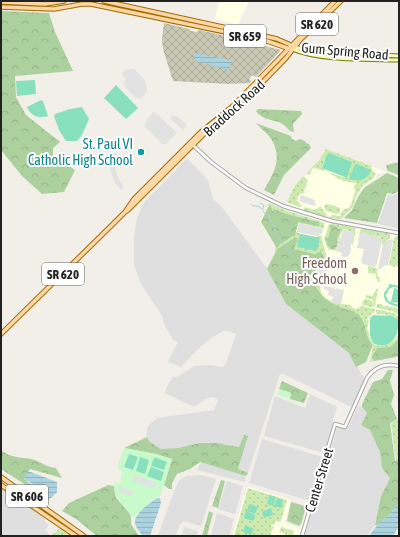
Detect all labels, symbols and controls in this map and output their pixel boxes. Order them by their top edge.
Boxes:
road number: SR 620 [296,13,338,35]
road number: SR 659 [224,25,266,47]
street label: Gum Spring Road [301,39,389,63]
street label: Braddock Road [200,76,268,140]
place label: St. Paul VI Catholic High School [28,136,133,168]
marker: St. Paul VI Catholic High School [136,147,146,157]
place label: Freedom High School [286,255,347,287]
road number: SR 620 [42,263,84,285]
marker: Freedom High School [350,266,360,276]
street label: Center Street [302,446,336,514]
road number: SR 606 [6,485,48,507]

